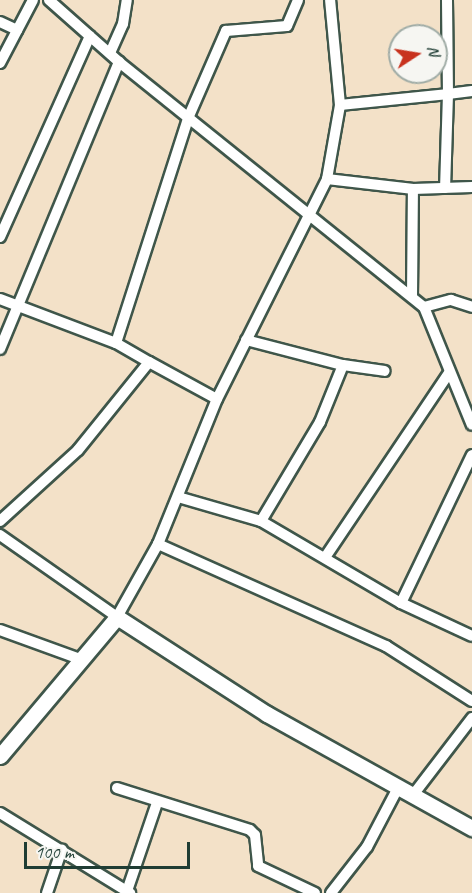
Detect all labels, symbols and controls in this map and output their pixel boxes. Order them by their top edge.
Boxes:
north arrow [388,24,448,84]
text: N [423,44,444,58]
scale bar [27,830,194,868]
text: 100 m [35,841,74,863]

